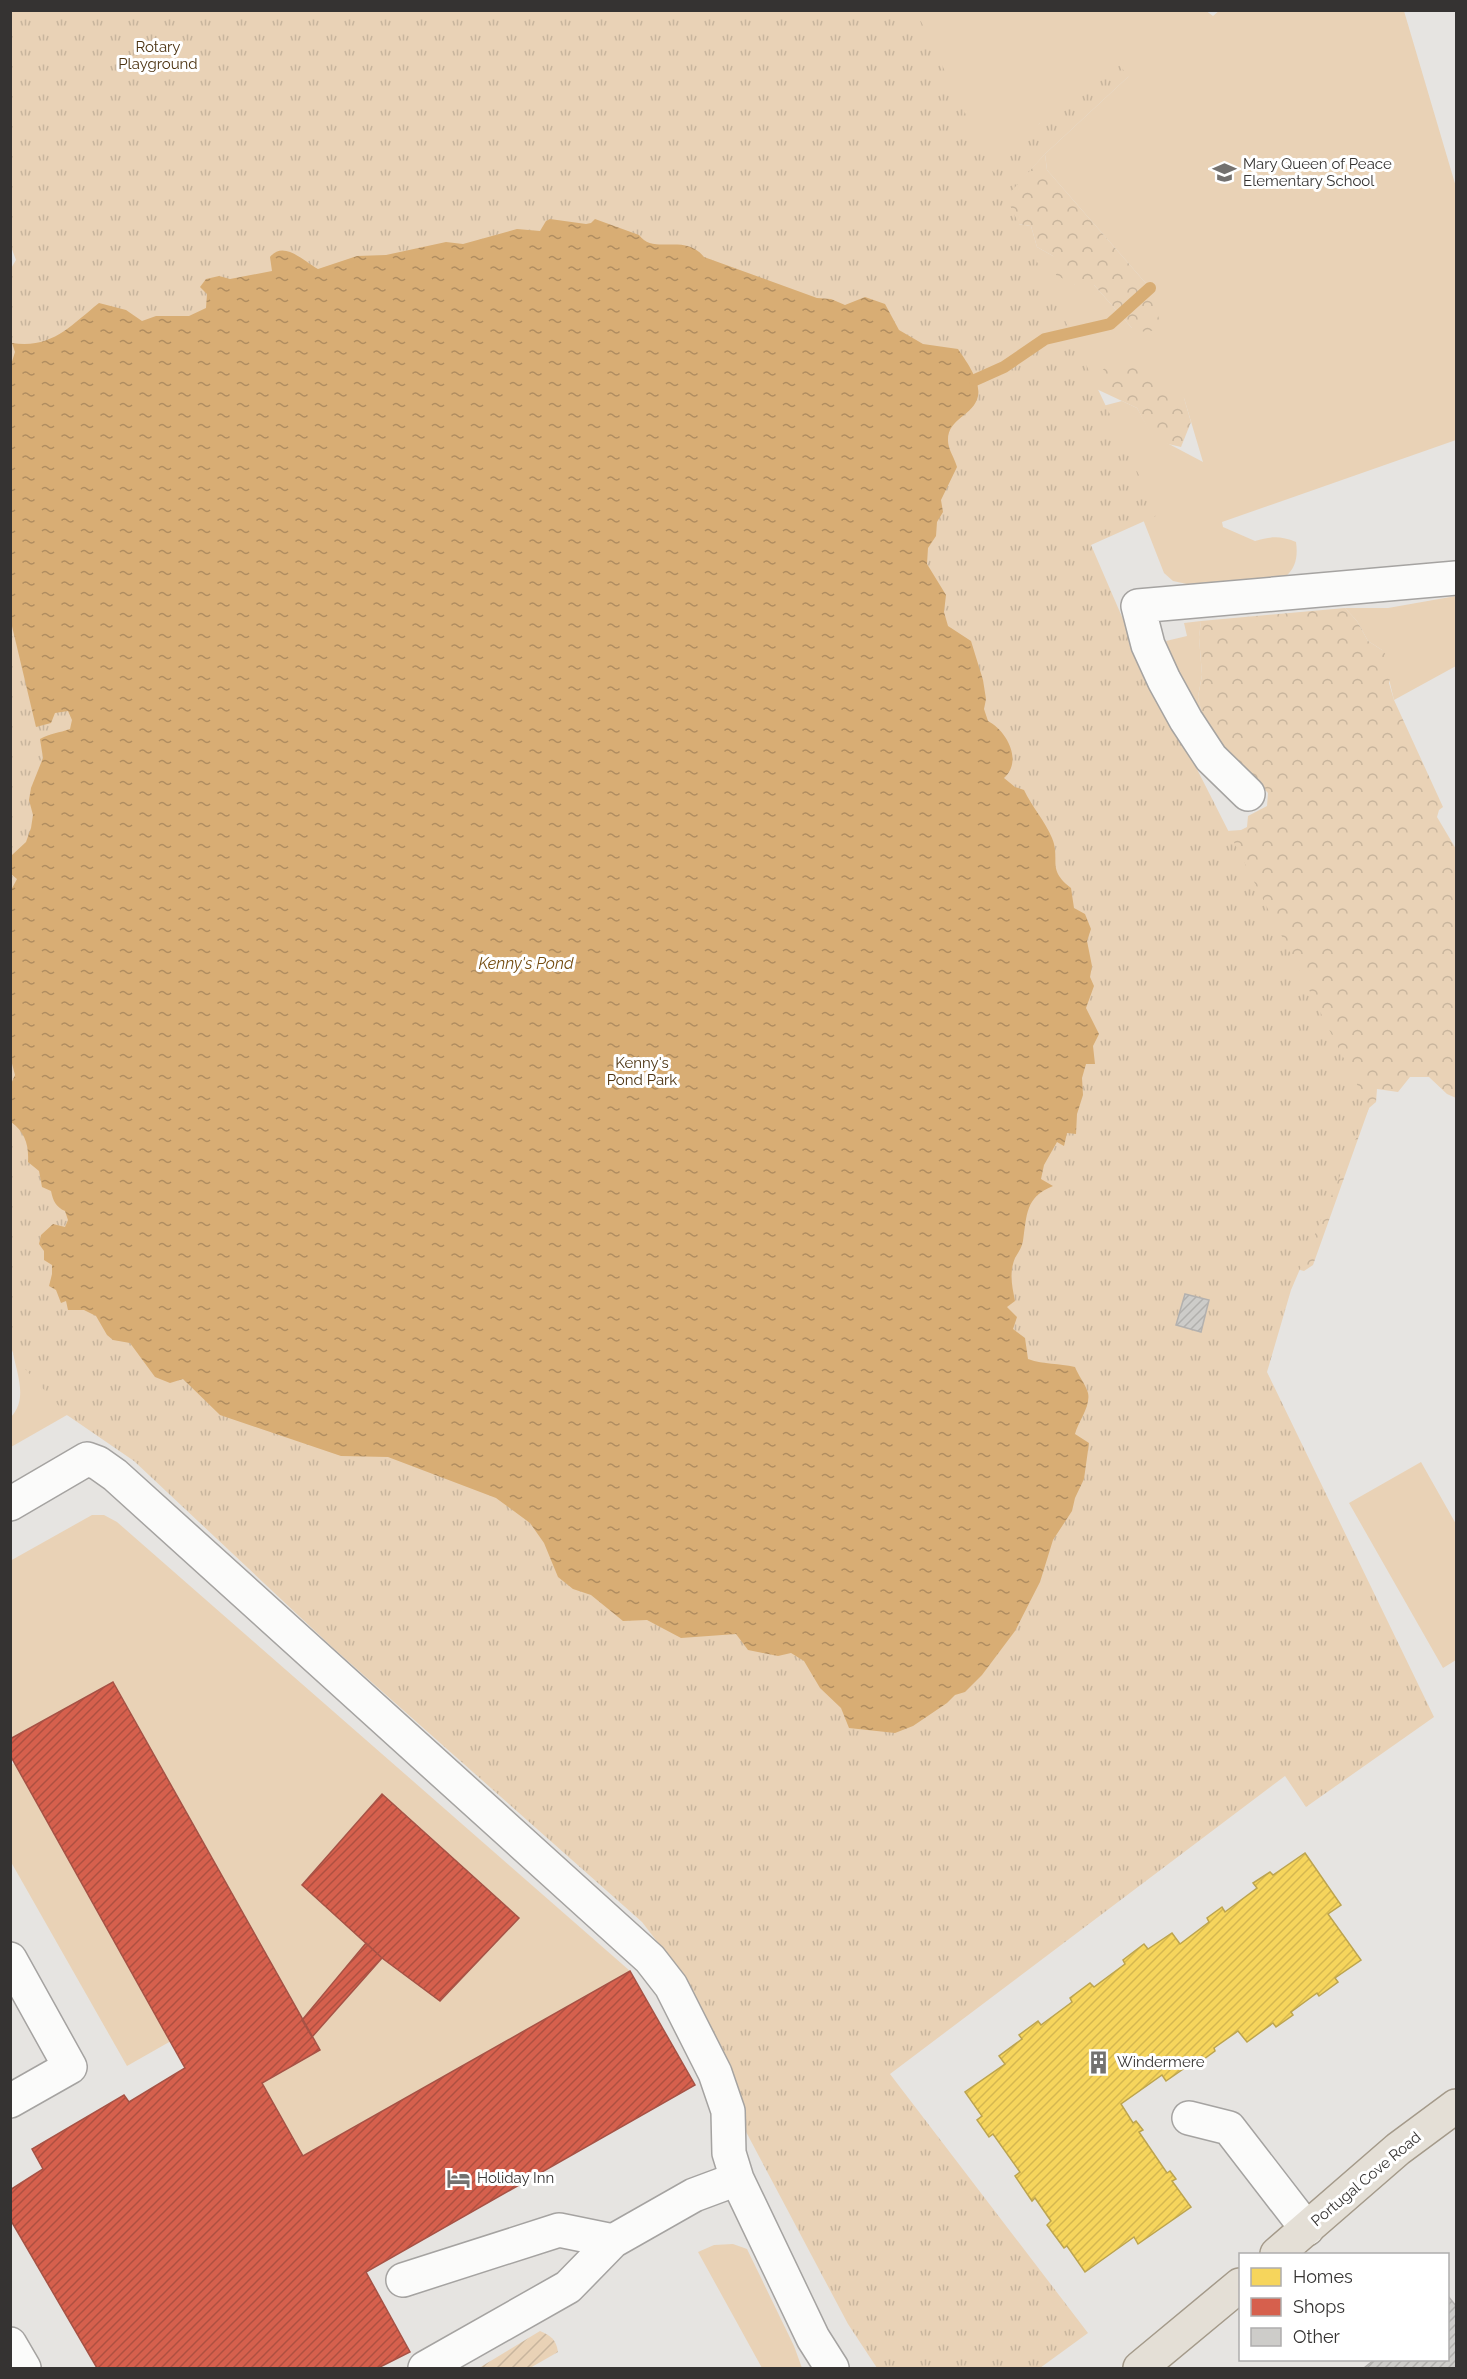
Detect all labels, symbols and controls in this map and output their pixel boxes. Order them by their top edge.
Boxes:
park label: Rotary Playground [118,38,198,73]
place label: Mary Queen of Peace Elementary School [1243,155,1392,190]
school or university icon: Mary Queen of Peace Elementary School [1212,160,1238,186]
water label: Kenny's Pond [478,954,574,973]
park label: Kenny's Pond Park [607,1054,677,1089]
building icon: Windermere [1086,2049,1112,2075]
place label: Windermere [1117,2053,1205,2071]
street label: Portugal Cove Road [1308,2128,1424,2230]
hotel icon: Holiday Inn [446,2165,472,2191]
place label: Holiday Inn [477,2169,554,2187]
legend [1239,2253,1449,2361]
text: Homes [1293,2266,1353,2287]
text: Shops [1293,2296,1345,2317]
text: Other [1293,2326,1341,2347]

